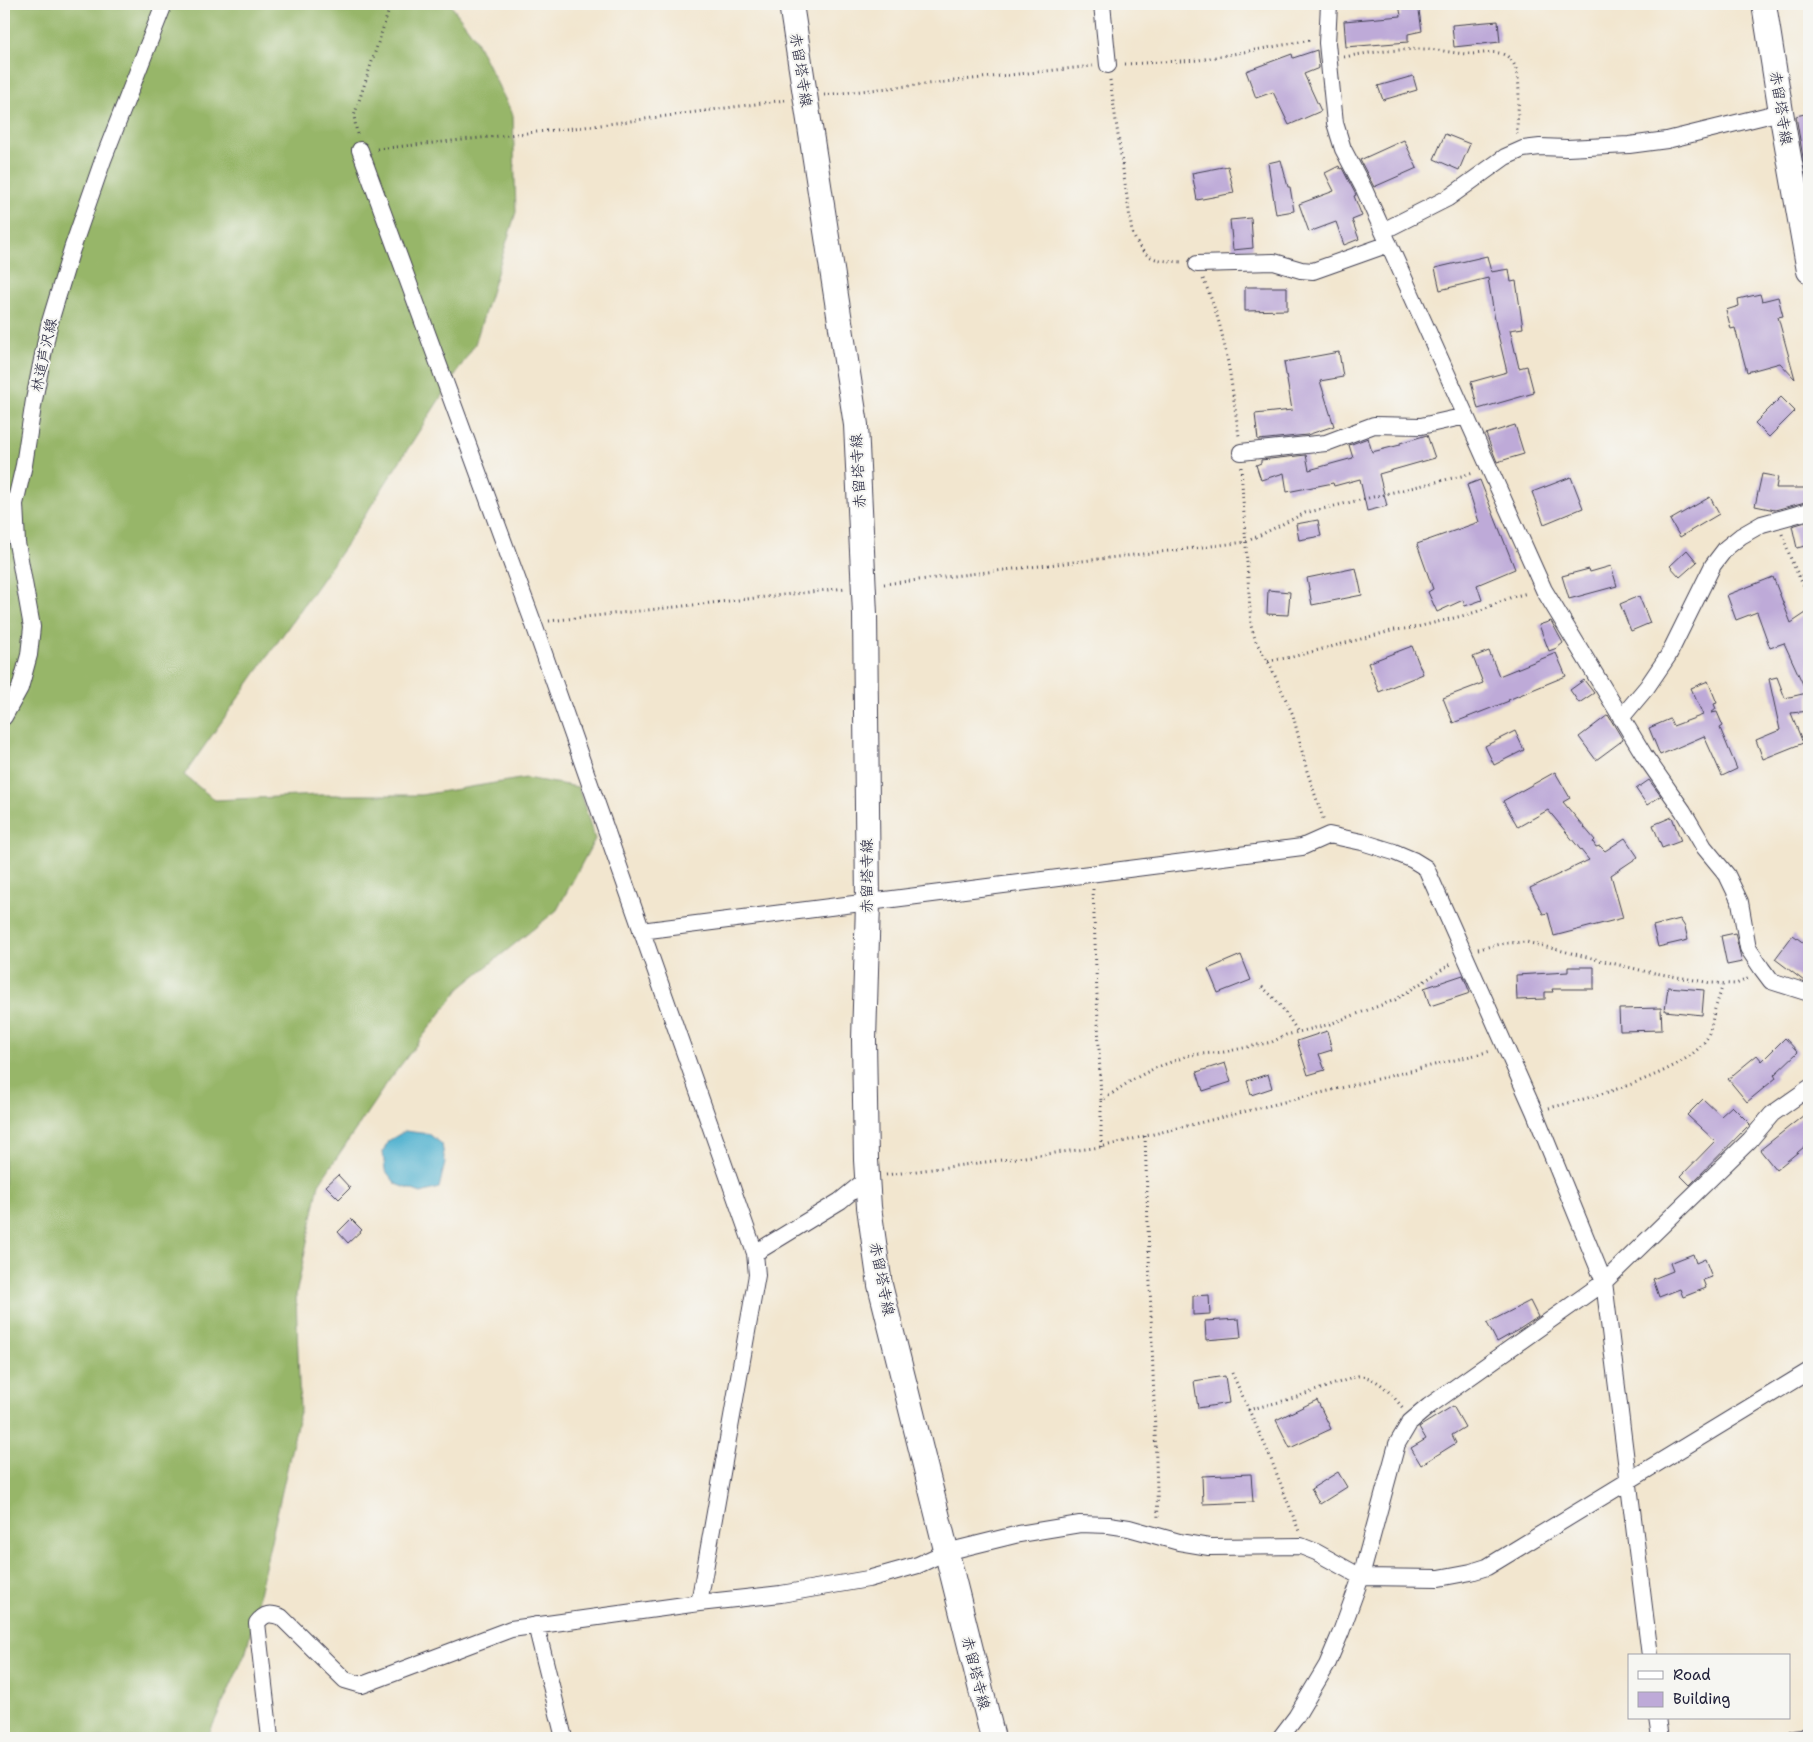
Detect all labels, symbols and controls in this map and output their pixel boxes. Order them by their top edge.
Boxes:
street label: 赤留塔寺線 [785,31,817,109]
street label: 赤留塔寺線 [1765,69,1797,147]
street label: 林道芦沢線 [26,316,62,394]
street label: 赤留塔寺線 [846,433,870,509]
street label: 赤留塔寺線 [857,838,877,914]
street label: 赤留塔寺線 [865,1240,899,1318]
street label: 赤留塔寺線 [957,1634,995,1712]
legend [1628,1654,1790,1720]
text: Road [1673,1665,1711,1685]
text: Building [1673,1689,1730,1709]

